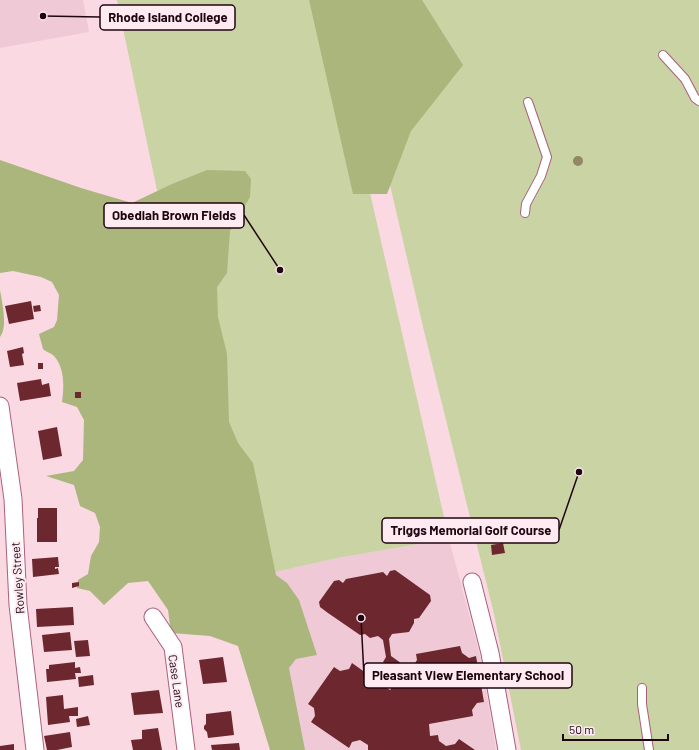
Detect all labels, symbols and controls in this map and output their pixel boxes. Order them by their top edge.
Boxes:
callout: Rhode Island College [100,5,235,30]
text: Rhode Island College [108,9,228,25]
callout: Obediah Brown Fields [104,203,244,228]
text: Obediah Brown Fields [112,207,237,223]
callout: Triggs Memorial Golf Course [382,518,559,543]
text: Triggs Memorial Golf Course [391,522,551,538]
street label: Rowley Street [8,542,26,614]
street label: Case Lane [166,653,188,709]
callout: Pleasant View Elementary School [364,663,572,688]
text: Pleasant View Elementary School [372,667,564,683]
scale bar [563,716,668,742]
text: 50 m [569,722,594,736]

